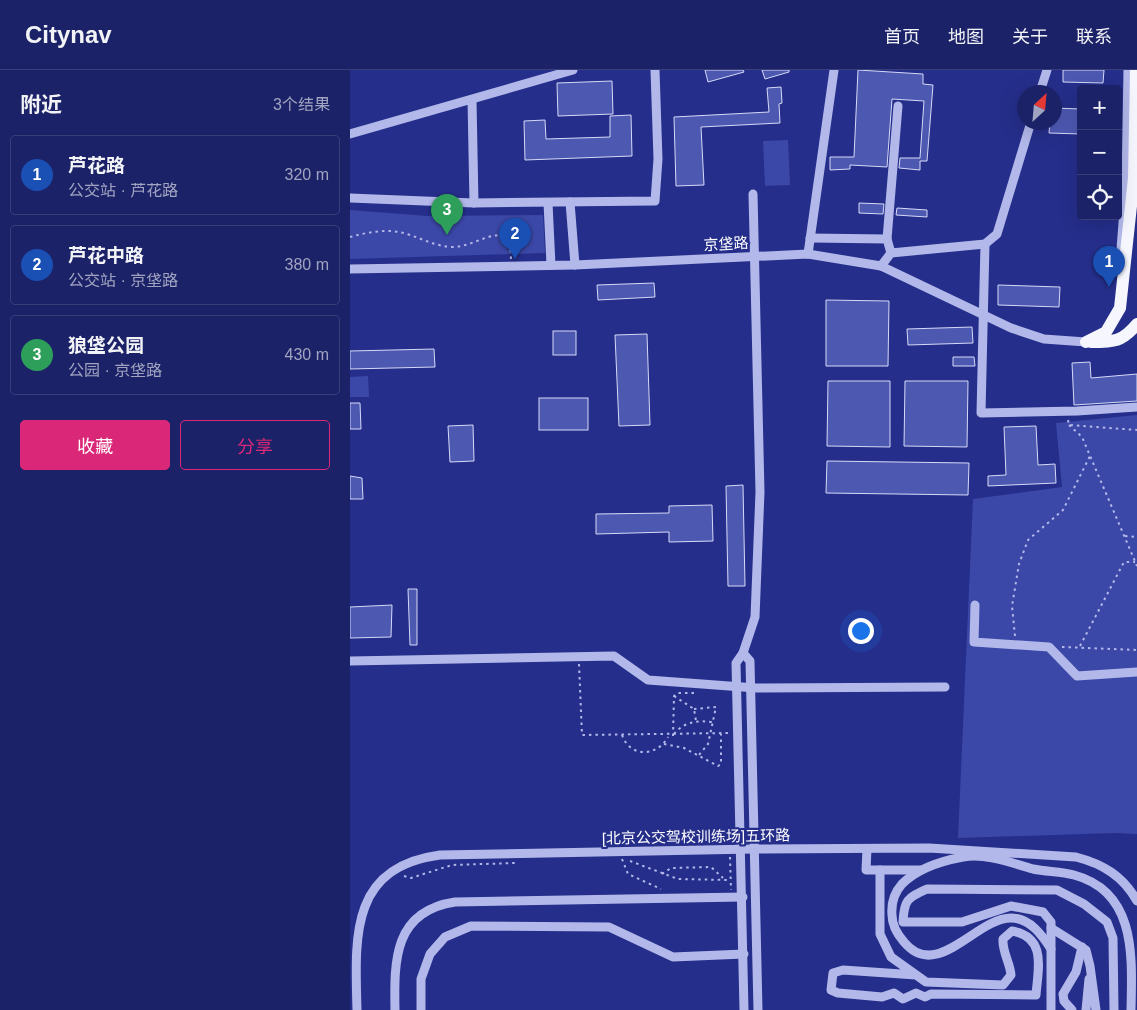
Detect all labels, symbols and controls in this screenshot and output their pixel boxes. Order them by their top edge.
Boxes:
text: Citynav [25,21,112,48]
text: 首页 [884,27,920,47]
text: 地图 [948,27,984,47]
text: 关于 [1012,27,1048,47]
text: 联系 [1076,27,1112,47]
north arrow [1017,85,1062,130]
map controls [1077,85,1122,220]
button: + [1077,85,1122,130]
text: 附近 [20,93,62,116]
text: 3个结果 [273,96,330,113]
button: − [1077,130,1122,175]
text: 芦花路 [68,155,125,176]
text: 1 [33,166,41,183]
text: 320 m [285,166,329,183]
button: locate [1077,175,1122,220]
text: 公交站 · 芦花路 [68,182,178,199]
pin: 3 [431,194,463,235]
pin: 2 [499,218,531,259]
street label: 京垡路 [703,234,749,253]
text: 芦花中路 [68,245,144,266]
pin: 1 [1093,246,1125,287]
text: 2 [33,256,41,273]
text: 380 m [285,256,329,273]
text: 公交站 · 京垡路 [68,272,178,289]
text: 狼垡公园 [68,335,144,356]
text: 3 [33,346,41,363]
text: 430 m [285,346,329,363]
text: 公园 · 京垡路 [68,362,162,379]
button: 收藏 [20,420,170,470]
button: 分享 [180,420,330,470]
your location [848,618,874,644]
street label: [北京公交驾校训练场]五环路 [602,826,790,847]

